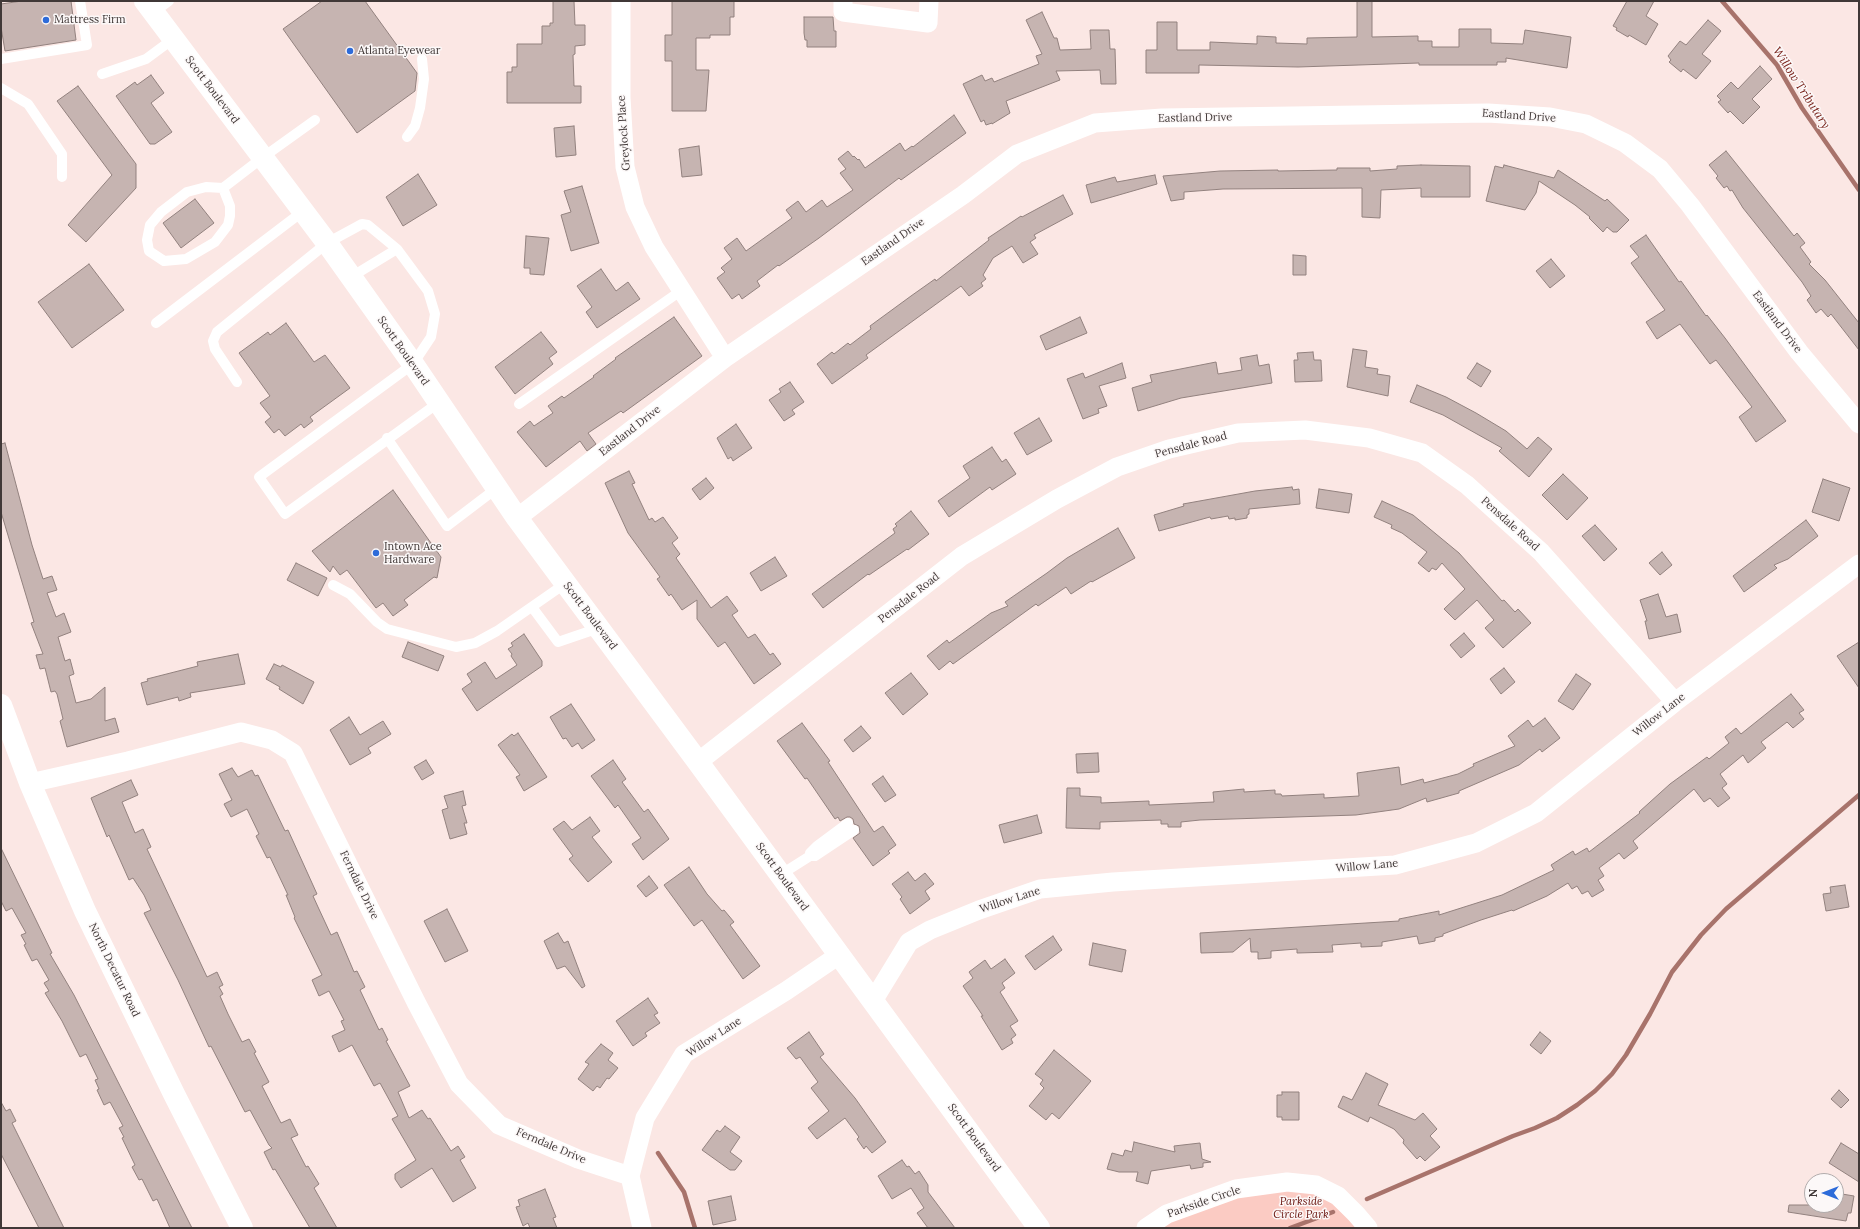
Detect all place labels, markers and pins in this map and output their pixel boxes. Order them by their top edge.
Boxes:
place label: Mattress Firm [54,13,126,27]
marker: Mattress Firm [41,15,51,25]
place label: Atlanta Eyewear [358,44,441,58]
marker: Atlanta Eyewear [345,46,355,56]
place label: Intown Ace Hardware [384,540,442,566]
marker: Intown Ace Hardware [371,548,381,558]

